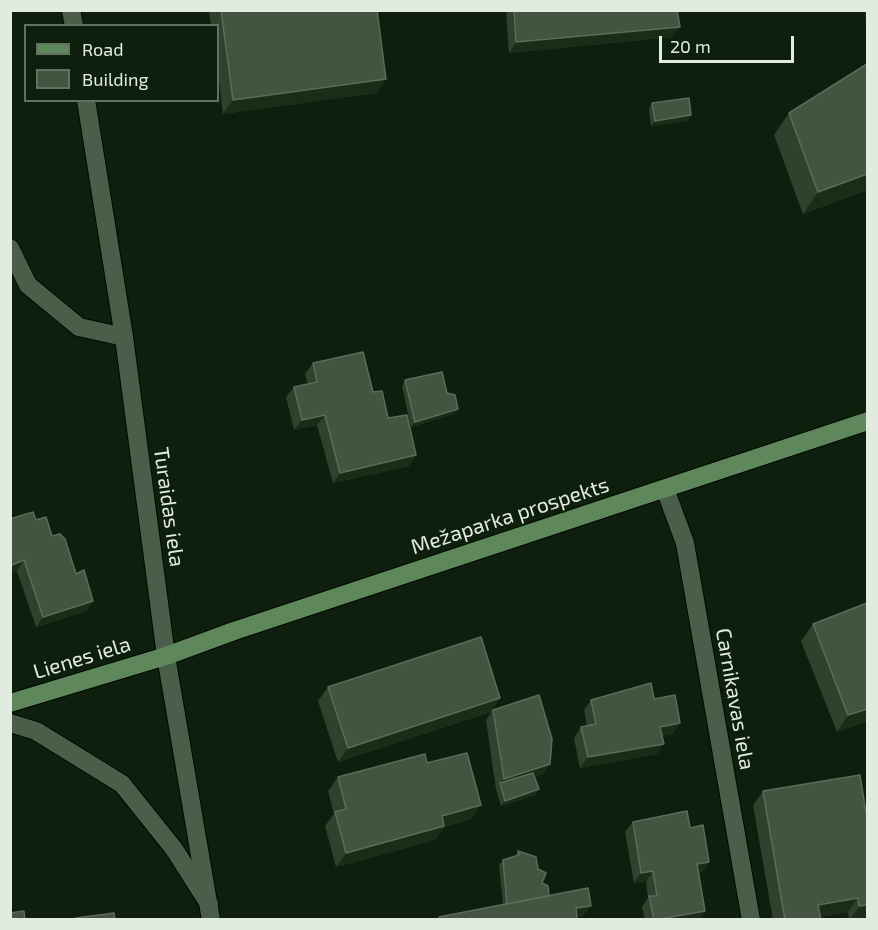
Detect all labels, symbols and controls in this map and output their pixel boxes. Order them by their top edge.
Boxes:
legend [24,24,219,102]
scale bar [662,24,797,62]
text: 20 m [670,35,711,57]
text: Road [82,38,123,60]
text: Building [82,68,149,90]
street label: Turaidas iela [148,446,190,568]
street label: Mežaparka prospekts [408,472,612,560]
street label: Carnikavas iela [710,626,760,772]
street label: Lienes iela [30,631,134,685]

